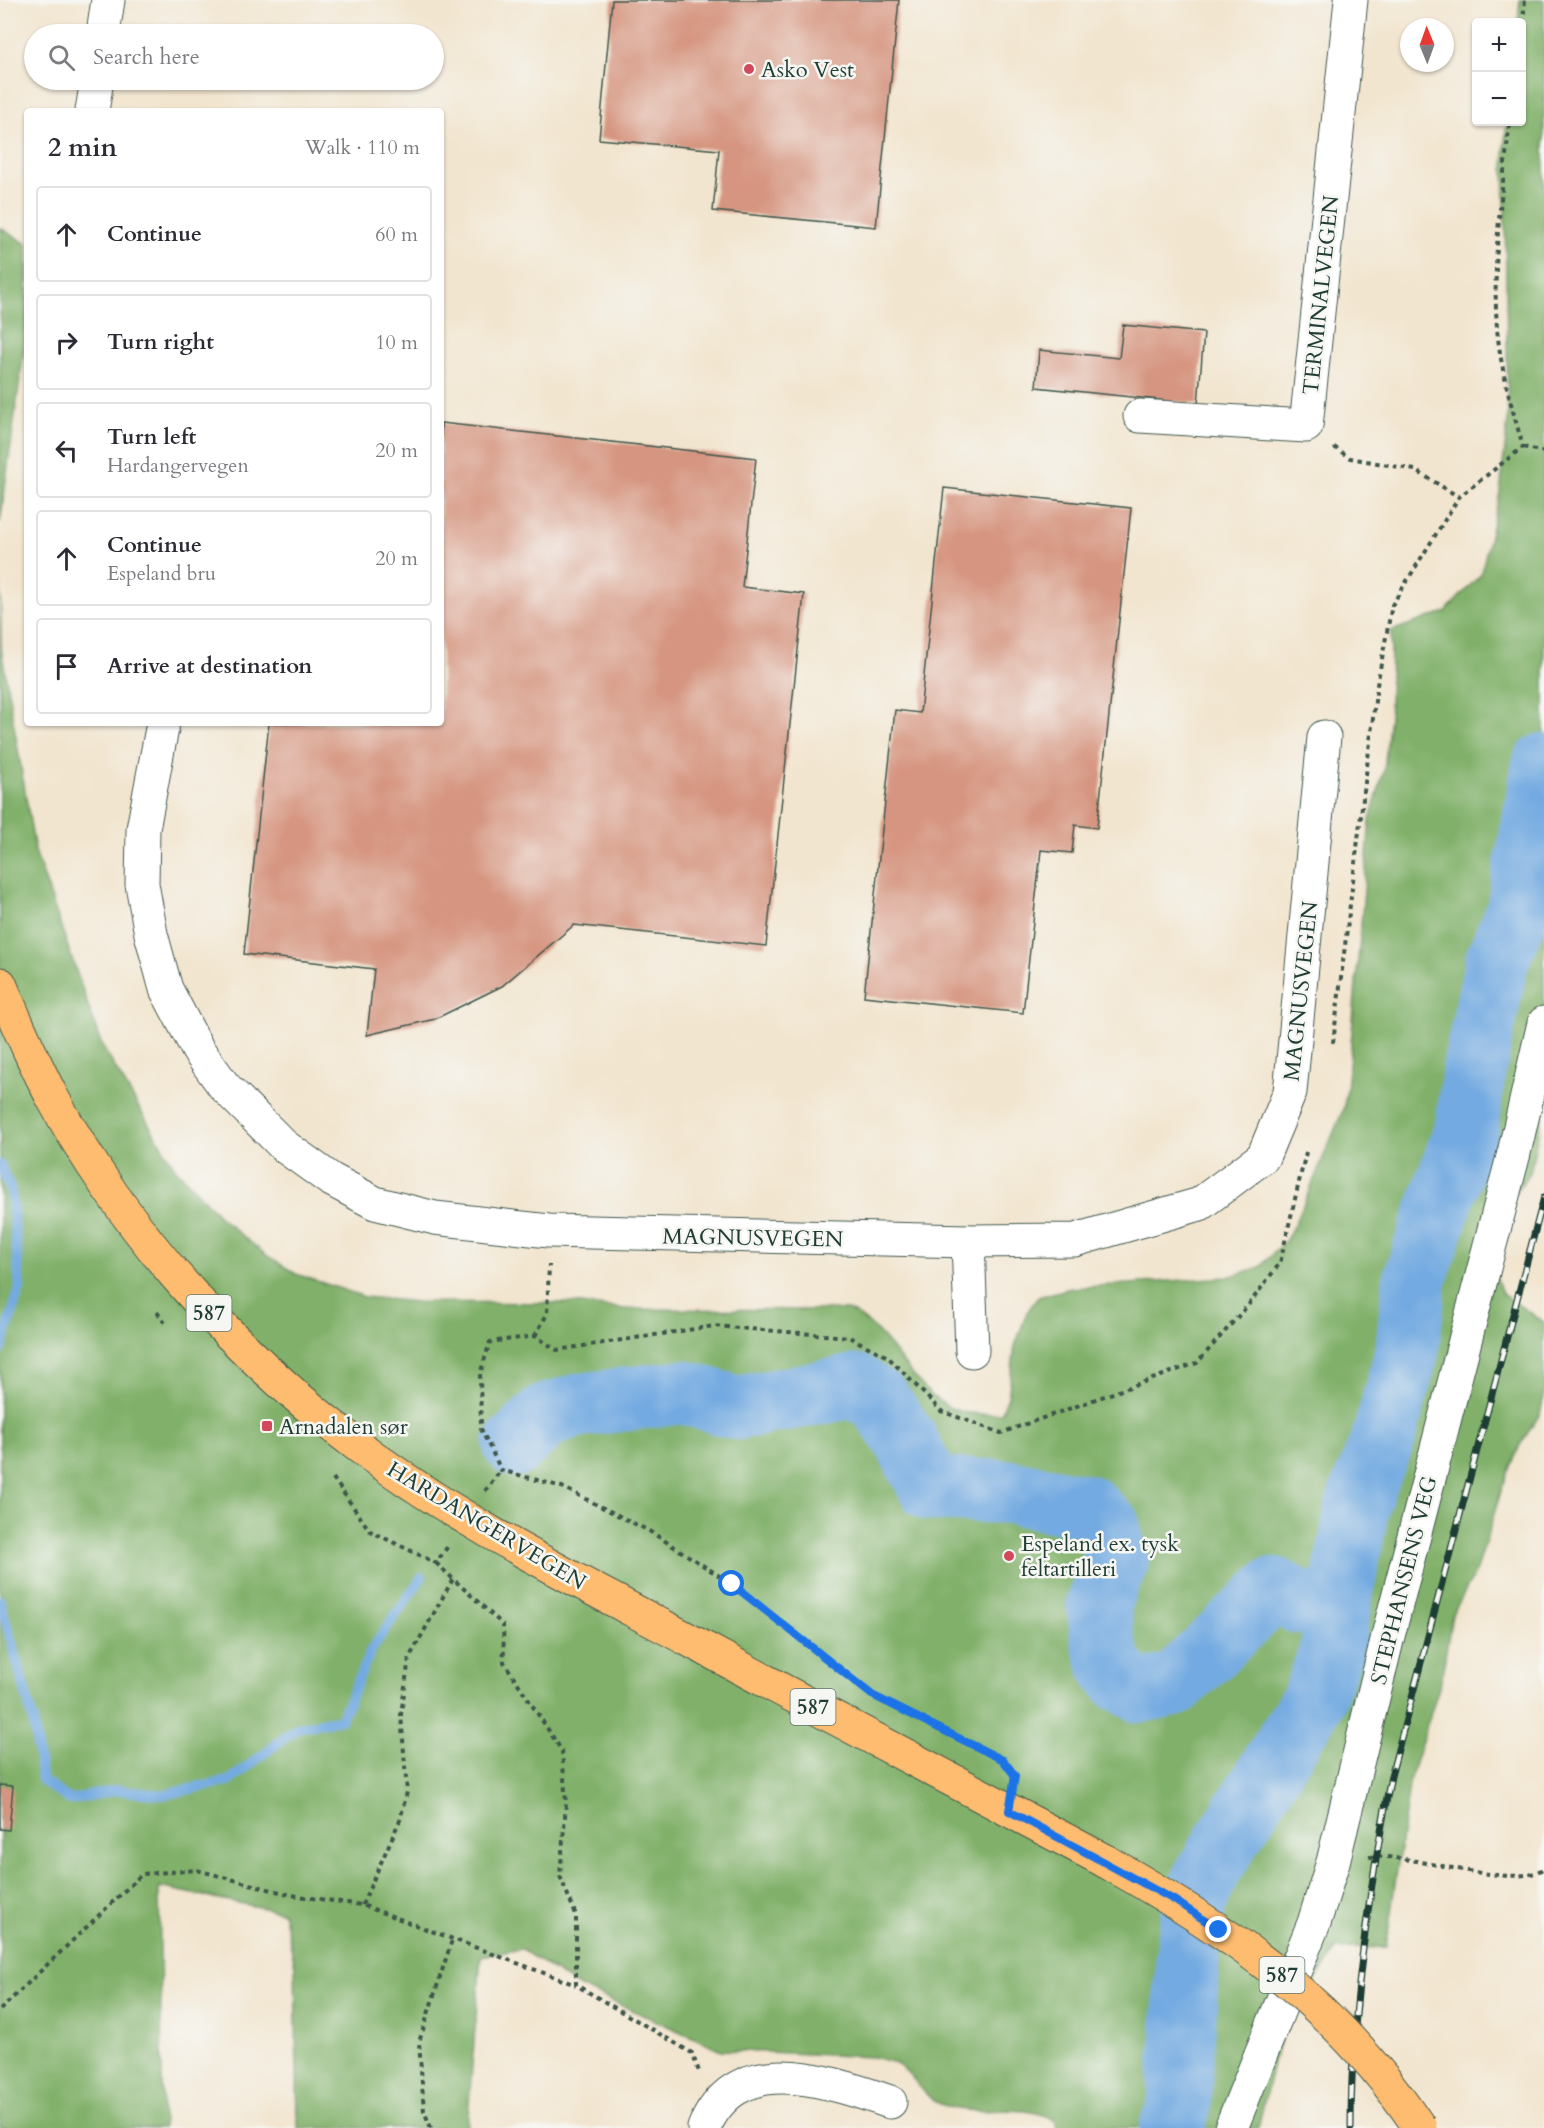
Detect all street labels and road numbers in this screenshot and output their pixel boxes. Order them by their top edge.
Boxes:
street label: TERMINALVEGEN [1296,194,1346,396]
street label: MAGNUSVEGEN [1277,899,1325,1083]
street label: MAGNUSVEGEN [662,1221,844,1255]
road number: 587 [186,1295,232,1331]
street label: HARDANGERVEGEN [381,1454,592,1597]
street label: STEPHANSENS VEG [1364,1473,1444,1688]
road number: 587 [790,1689,836,1725]
road number: 587 [1260,1957,1304,1993]

